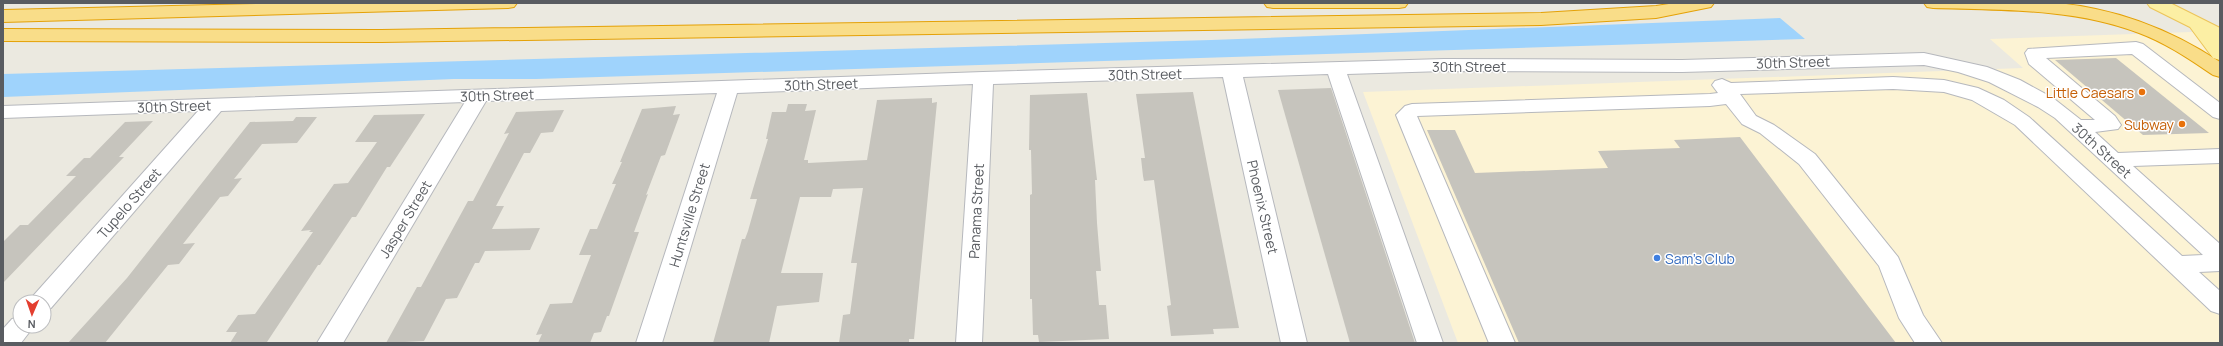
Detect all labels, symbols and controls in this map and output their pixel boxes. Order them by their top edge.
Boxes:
street label: 30th Street [1756,51,1831,73]
street label: 30th Street [1432,57,1506,76]
street label: 30th Street [1108,64,1183,84]
street label: 30th Street [784,73,859,95]
place label: Little Caesars [2046,83,2134,102]
street label: 30th Street [460,84,535,106]
marker: Little Caesars [2137,87,2147,97]
street label: 30th Street [137,95,212,117]
place label: Subway [2124,115,2175,134]
street label: 30th Street [2068,118,2136,182]
marker: Subway [2177,119,2187,129]
street label: Phoenix Street [1243,158,1283,256]
street label: Huntsville Street [664,160,714,269]
street label: Panama Street [964,162,988,259]
street label: Tupelo Street [93,163,165,242]
street label: Jasper Street [374,176,436,261]
place label: Sam's Club [1665,249,1735,268]
marker: Sam's Club [1652,253,1662,263]
north arrow [12,294,52,334]
text: N [27,317,36,332]

